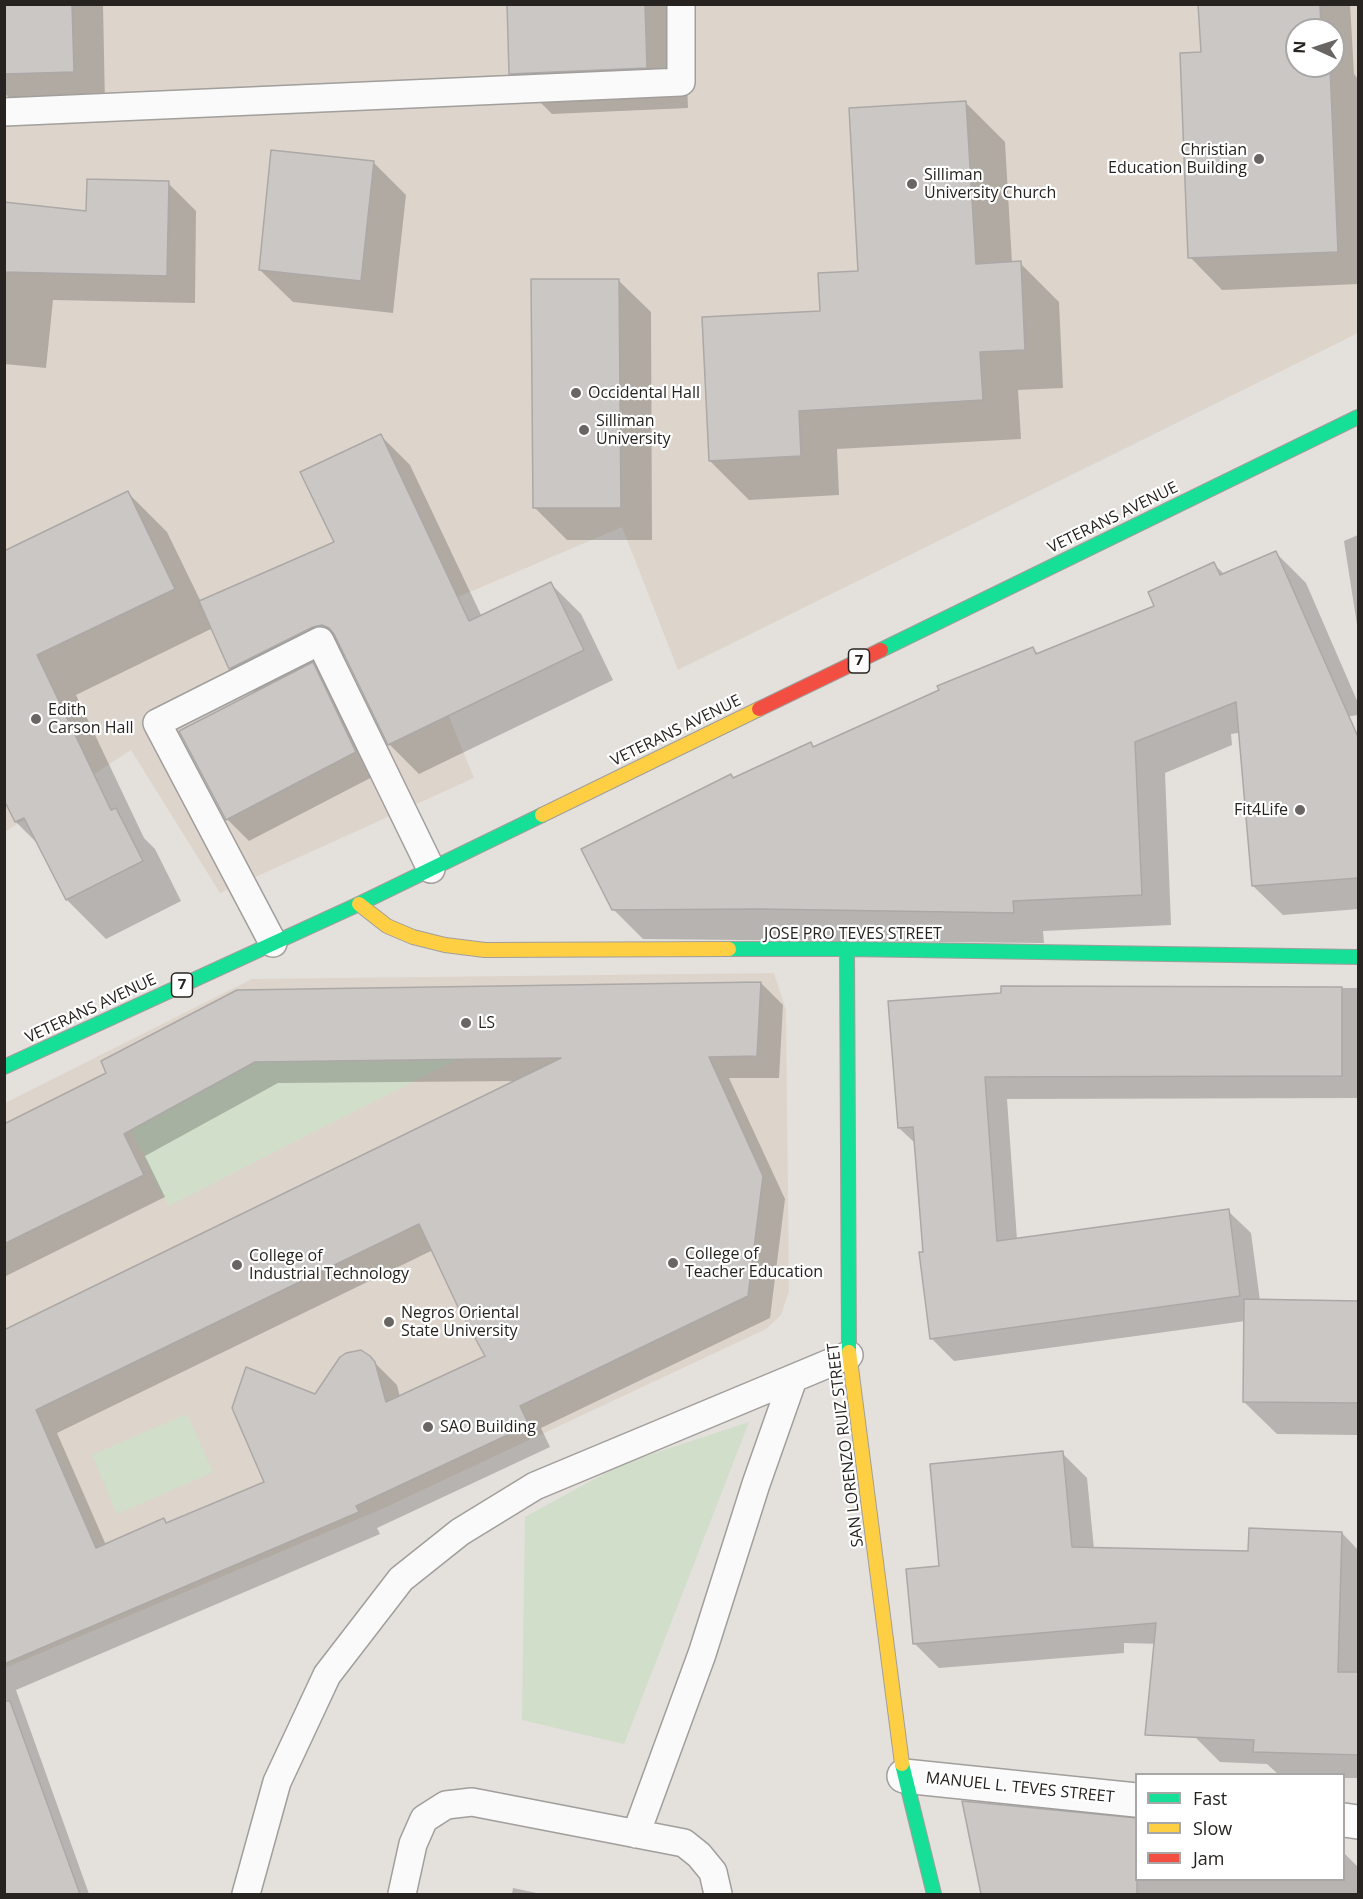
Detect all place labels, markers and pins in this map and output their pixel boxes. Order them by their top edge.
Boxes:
place label: Christian Education Building [1108,140,1247,178]
marker: Christian Education Building [1252,152,1266,166]
place label: Silliman University Church [924,165,1056,203]
marker: Silliman University Church [905,177,919,191]
place label: Occidental Hall [588,383,700,403]
marker: Occidental Hall [569,386,583,400]
place label: Silliman University [596,411,670,449]
marker: Silliman University [577,423,591,437]
place label: Edith Carson Hall [48,700,133,738]
marker: Edith Carson Hall [29,712,43,726]
place label: Fit4Life [1234,800,1288,820]
marker: Fit4Life [1293,803,1307,817]
place label: LS [478,1013,495,1033]
marker: LS [459,1016,473,1030]
place label: College of Teacher Education [685,1244,823,1282]
place label: College of Industrial Technology [249,1246,409,1284]
marker: College of Teacher Education [666,1256,680,1270]
marker: College of Industrial Technology [230,1258,244,1272]
place label: Negros Oriental State University [401,1303,519,1341]
marker: Negros Oriental State University [382,1315,396,1329]
place label: SAO Building [440,1417,536,1437]
marker: SAO Building [421,1420,435,1434]

